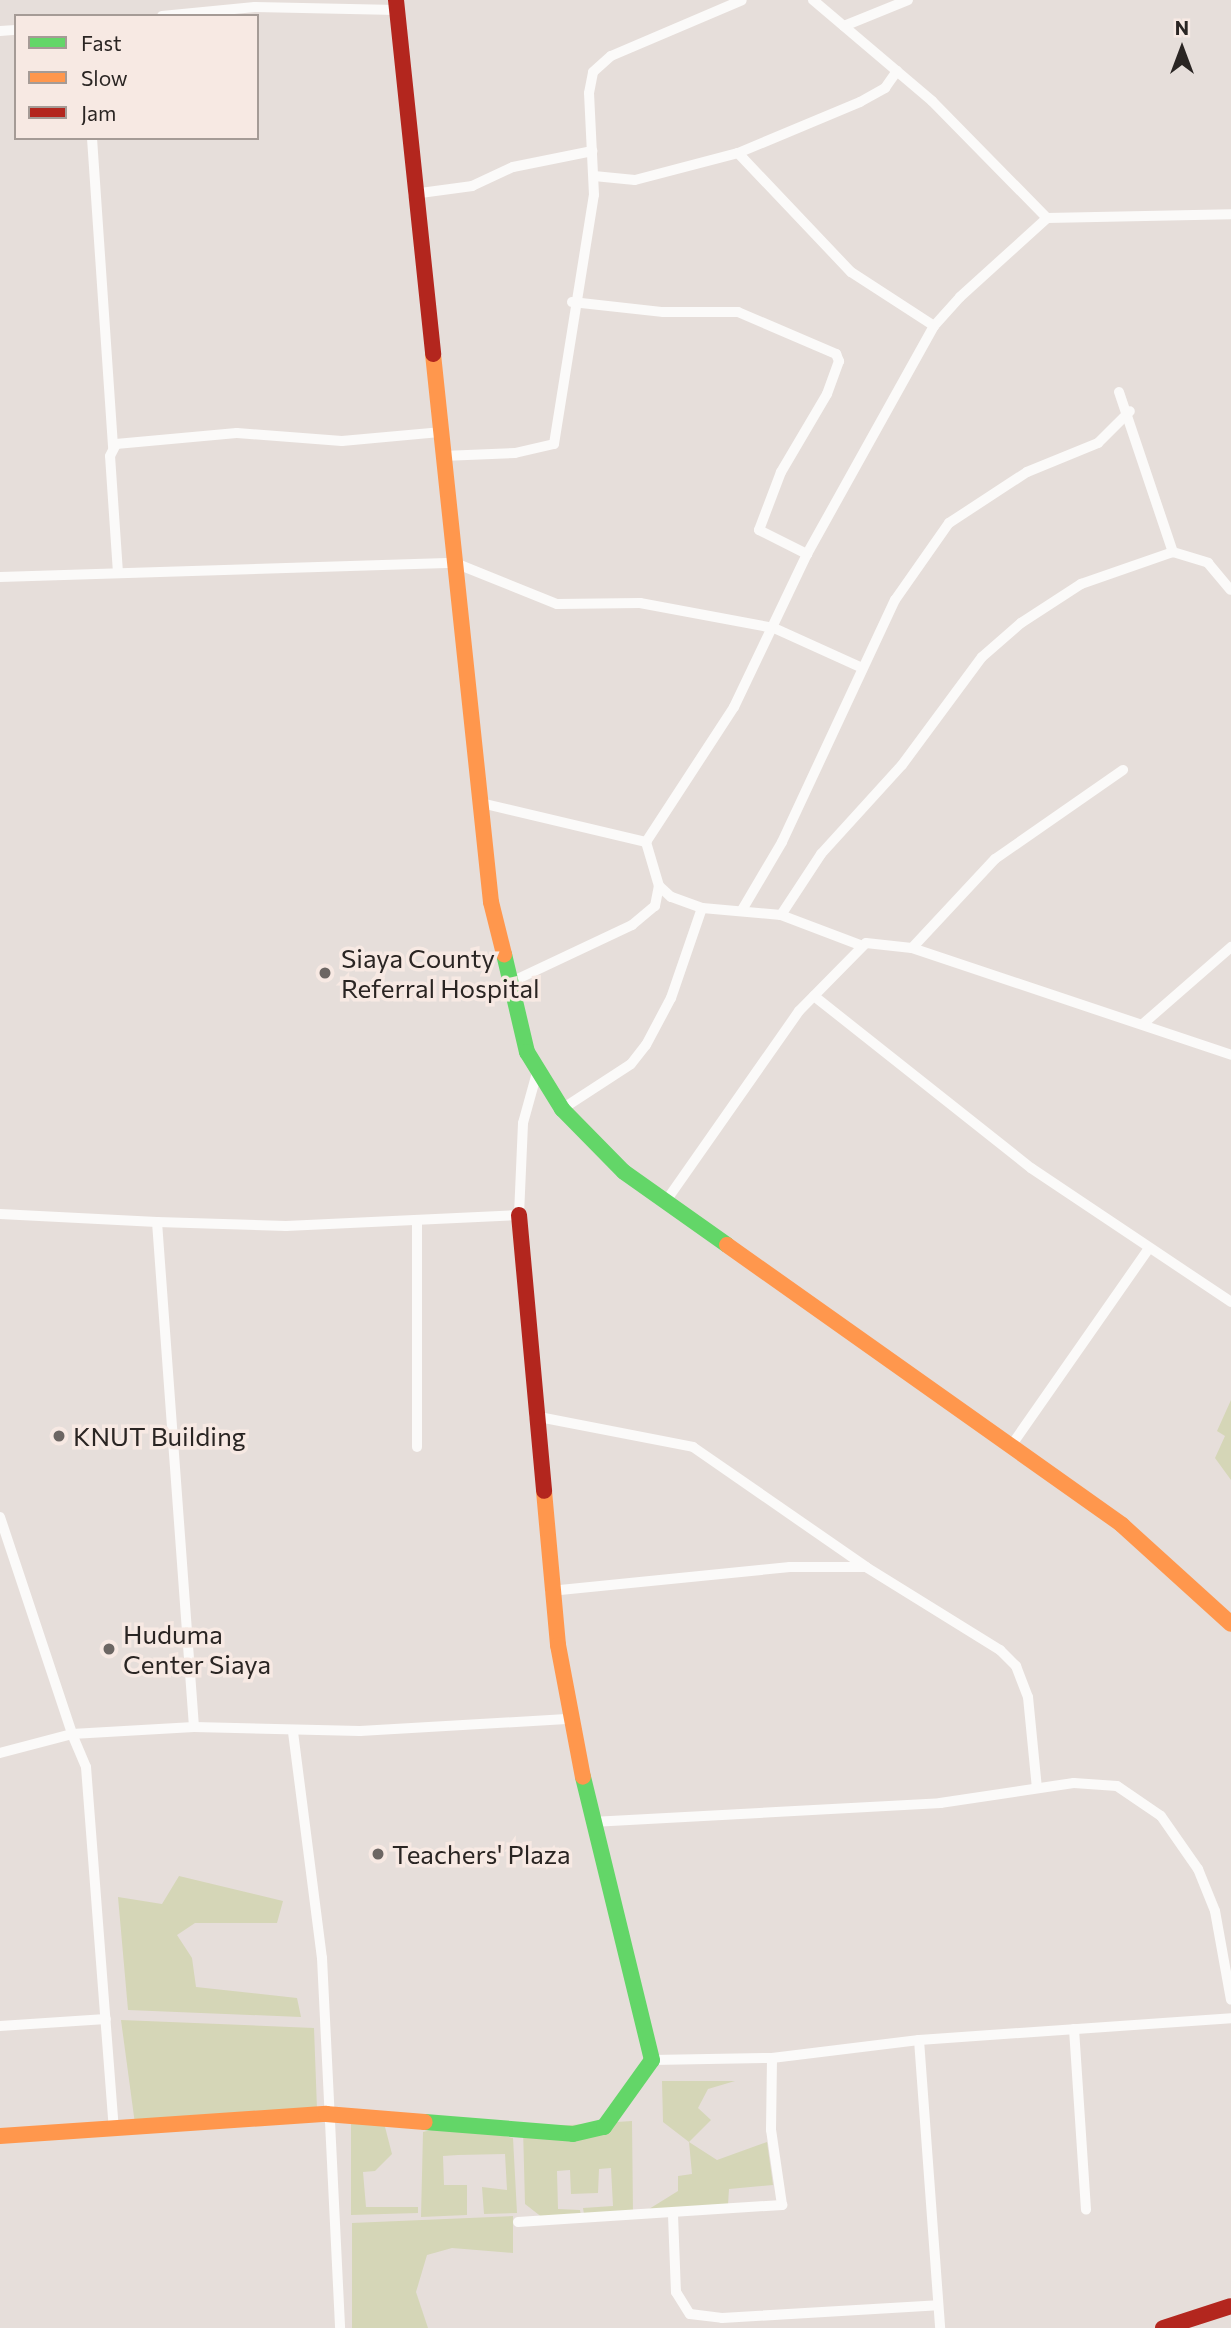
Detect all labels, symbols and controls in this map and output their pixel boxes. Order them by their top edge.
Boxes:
legend [14,14,259,140]
north arrow [1147,14,1217,84]
text: N [1175,16,1189,39]
text: Fast [81,30,122,55]
text: Slow [81,65,128,90]
text: Jam [81,100,116,125]
place label: Siaya County Referral Hospital [341,942,540,1004]
marker: Siaya County Referral Hospital [315,963,335,983]
place label: KNUT Building [73,1420,246,1452]
marker: KNUT Building [51,1428,67,1444]
place label: Huduma Center Siaya [123,1618,271,1680]
marker: Huduma Center Siaya [101,1641,117,1657]
place label: Teachers' Plaza [392,1838,570,1870]
marker: Teachers' Plaza [370,1846,386,1862]

